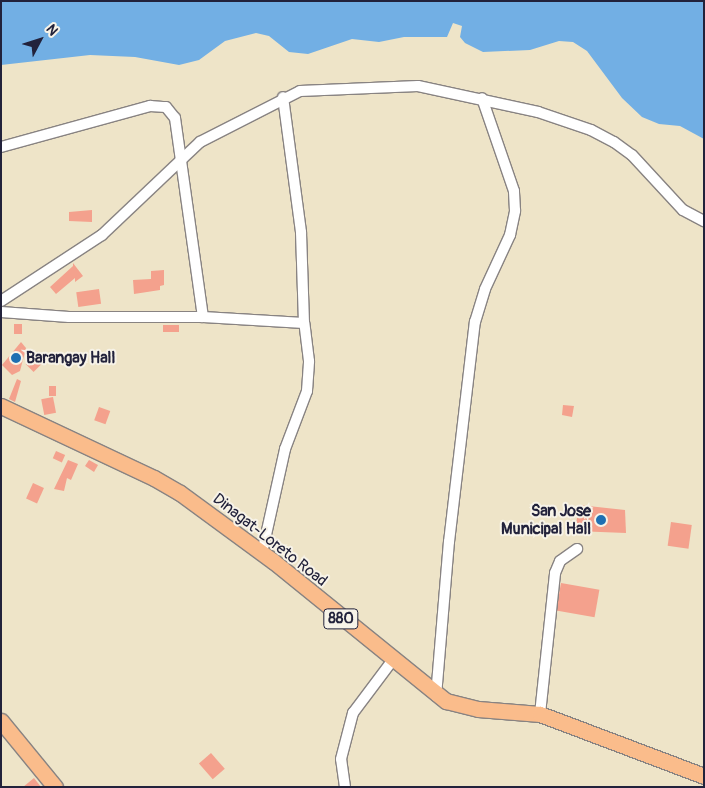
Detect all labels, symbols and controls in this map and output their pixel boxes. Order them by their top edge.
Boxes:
north arrow [15,15,65,65]
text: N [42,21,61,39]
place label: Barangay Hall [26,348,115,368]
marker: Barangay Hall [10,352,22,364]
street label: Dinagat-Loreto Road [209,489,331,591]
place label: San Jose Municipal Hall [501,501,591,539]
marker: San Jose Municipal Hall [595,514,607,526]
road number: 880 [322,606,360,632]

